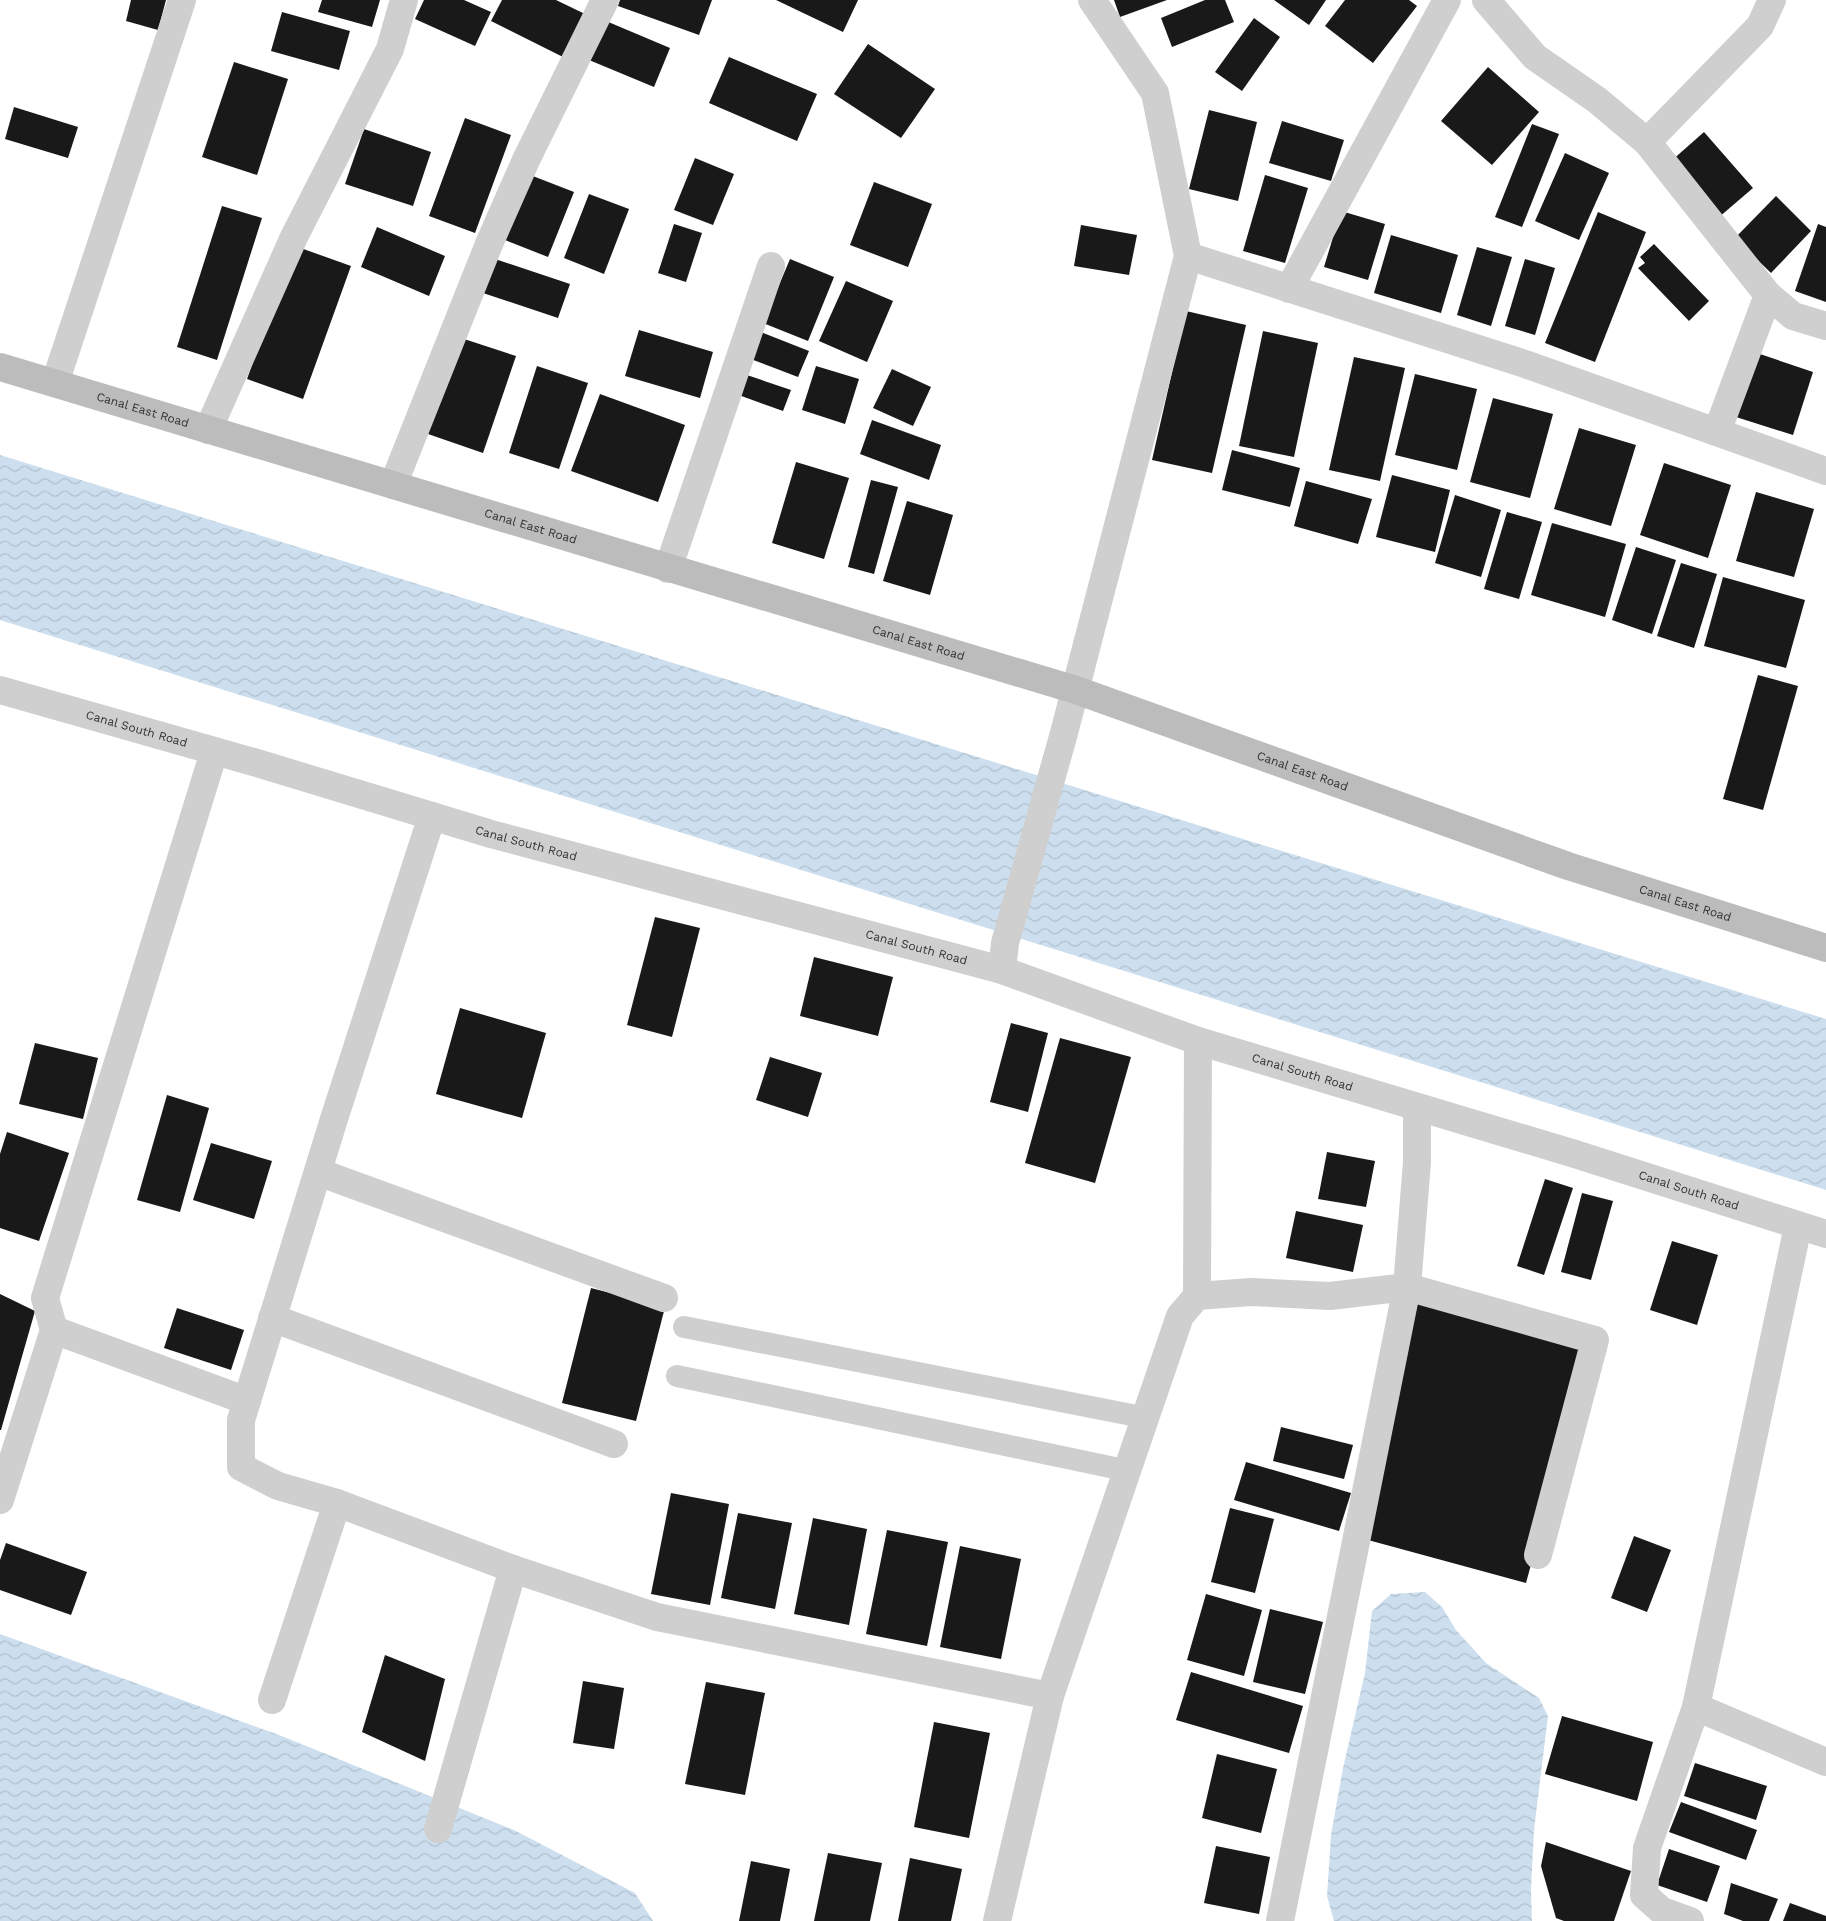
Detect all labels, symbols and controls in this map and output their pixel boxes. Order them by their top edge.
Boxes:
street label: Canal East Road [95,389,191,430]
street label: Canal East Road [483,506,579,547]
street label: Canal East Road [871,622,966,663]
street label: Canal South Road [84,708,189,750]
street label: Canal East Road [1255,748,1350,794]
street label: Canal South Road [474,823,579,864]
street label: Canal East Road [1637,882,1733,924]
street label: Canal South Road [864,927,969,967]
street label: Canal South Road [1250,1051,1355,1094]
street label: Canal South Road [1637,1168,1741,1213]

